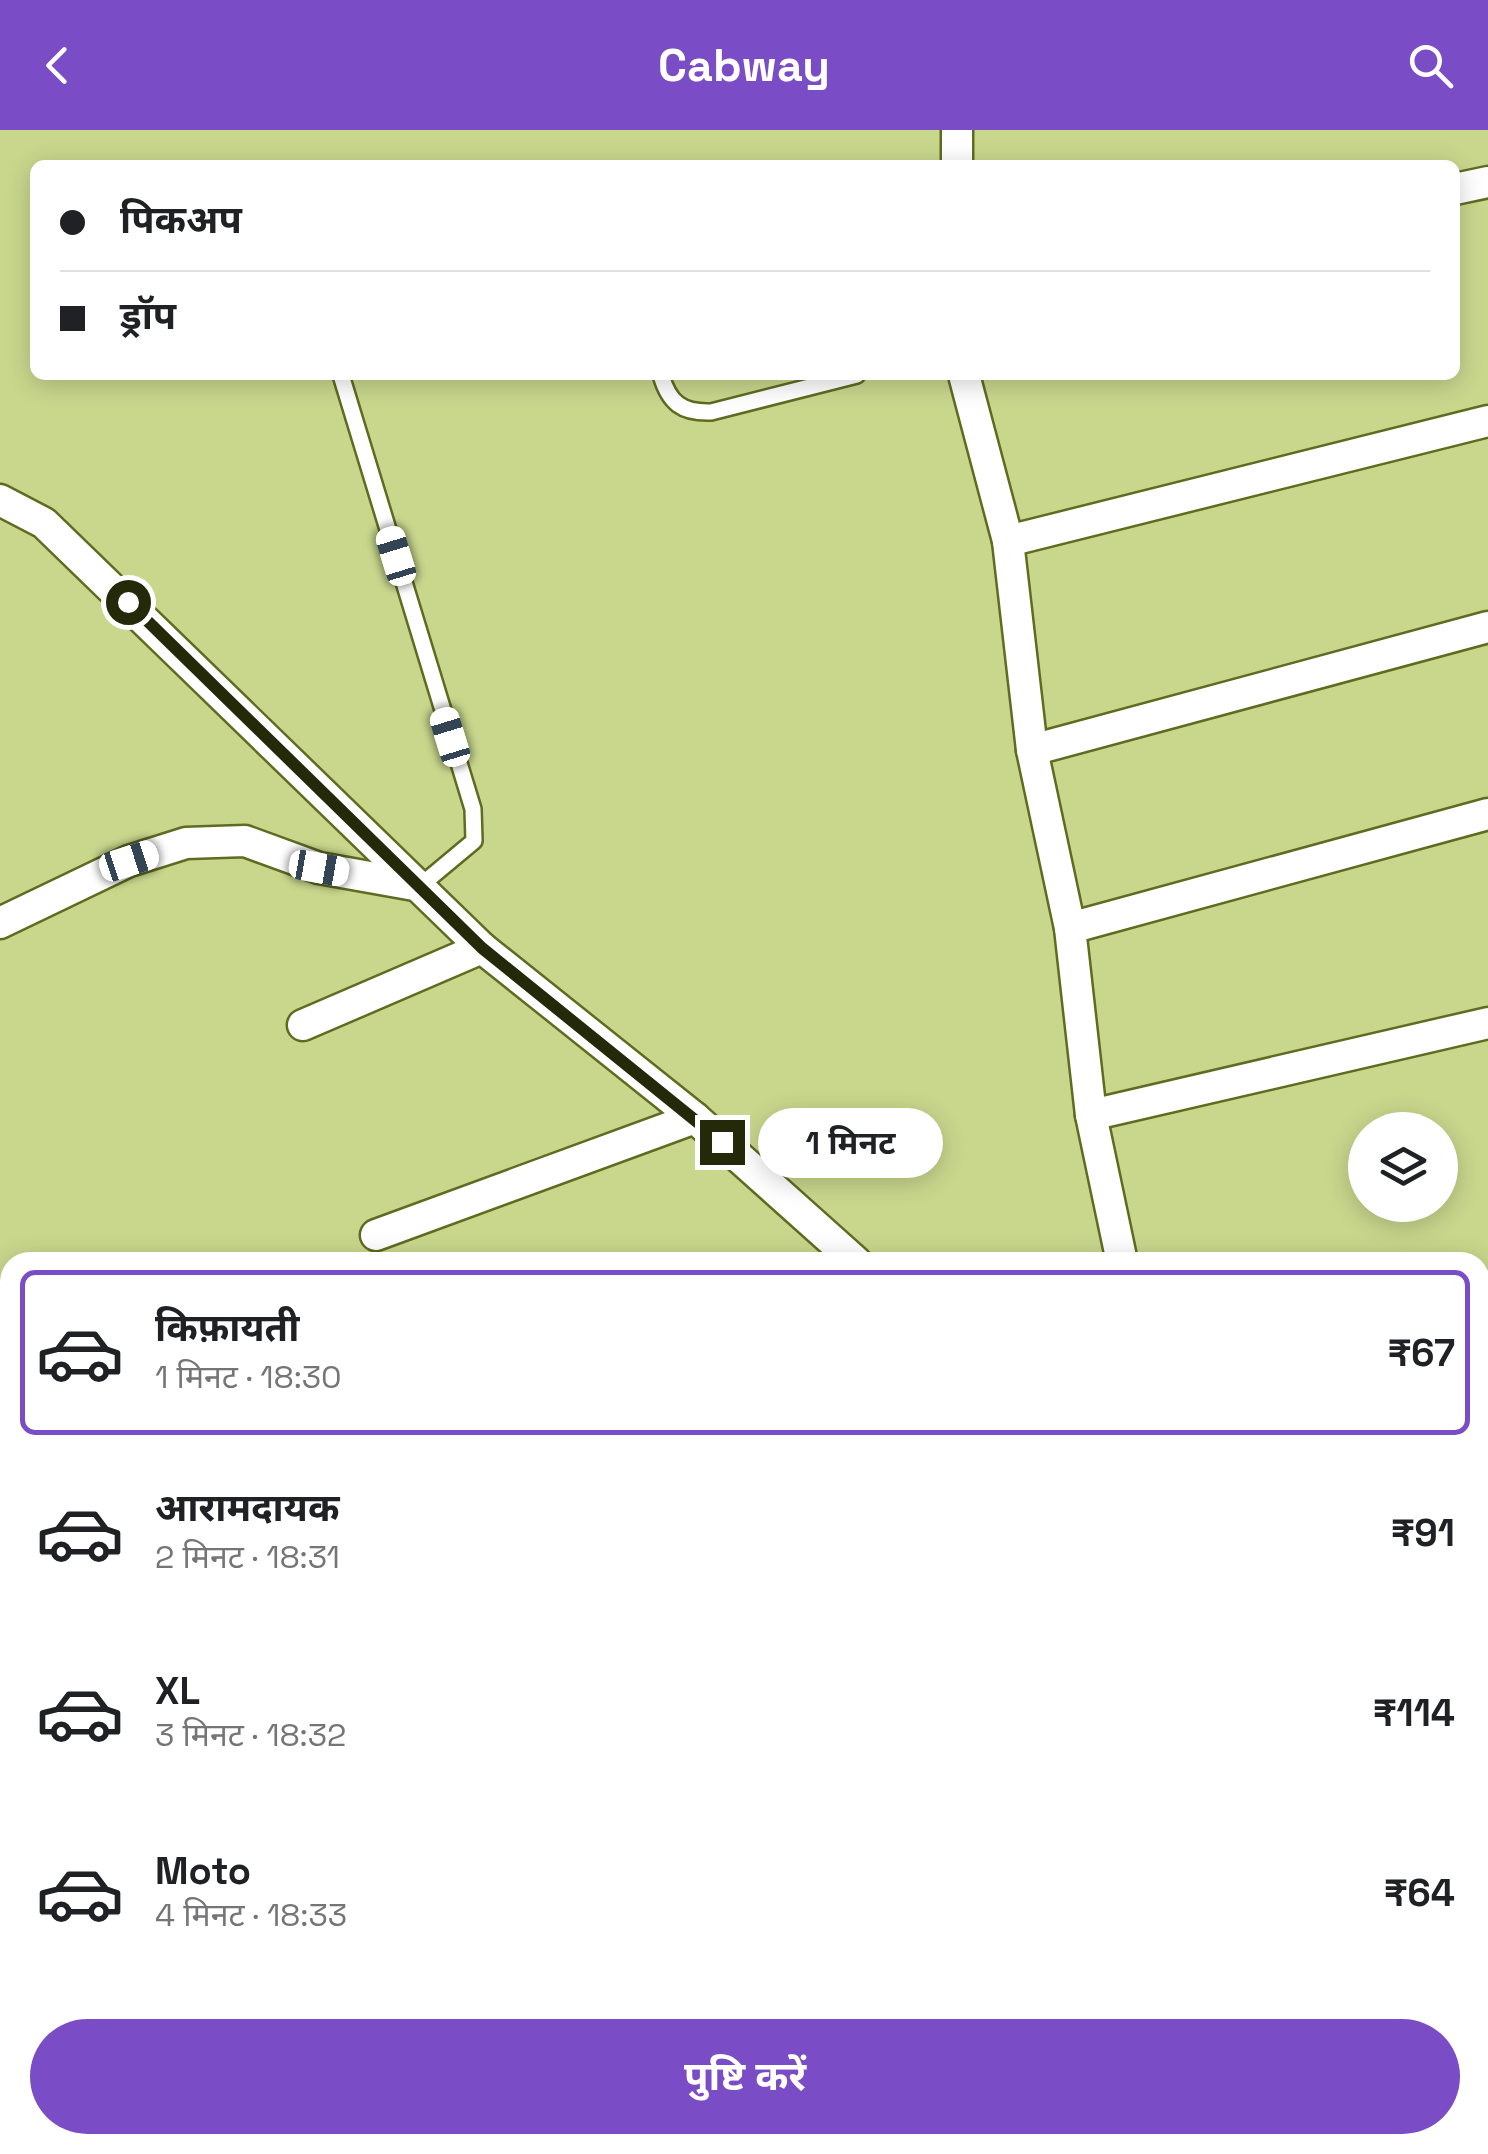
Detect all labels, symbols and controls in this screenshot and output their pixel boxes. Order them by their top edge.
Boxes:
text: Cabway [658,37,830,94]
icon: back [30,38,85,93]
icon: search [1403,38,1458,93]
text: पिकअप [120,196,242,244]
text: ड्रॉप [120,292,176,340]
car [373,523,419,589]
route start [106,580,151,625]
car [427,704,473,770]
car [96,837,162,885]
car [287,848,351,888]
callout: 1 मिनट [757,1107,942,1177]
map controls [1348,1112,1458,1222]
button: layers [1348,1112,1458,1222]
route end [700,1120,745,1165]
text: 1 मिनट [806,1123,895,1163]
text: किफ़ायती [155,1304,299,1352]
icon: car [35,1308,125,1398]
text: ₹67 [1387,1329,1455,1377]
text: 1 मिनट · 18:30 [155,1357,342,1397]
text: आरामदायक [155,1484,339,1532]
icon: car [35,1488,125,1578]
text: ₹91 [1391,1509,1455,1557]
text: 2 मिनट · 18:31 [155,1537,340,1577]
text: XL [155,1667,200,1715]
icon: car [35,1668,125,1758]
text: ₹114 [1373,1689,1455,1737]
text: 3 मिनट · 18:32 [155,1715,346,1755]
text: Moto [155,1847,251,1895]
icon: car [35,1848,125,1938]
text: ₹64 [1384,1869,1455,1917]
text: 4 मिनट · 18:33 [155,1895,347,1935]
button: पुष्टि करें [30,2019,1460,2134]

